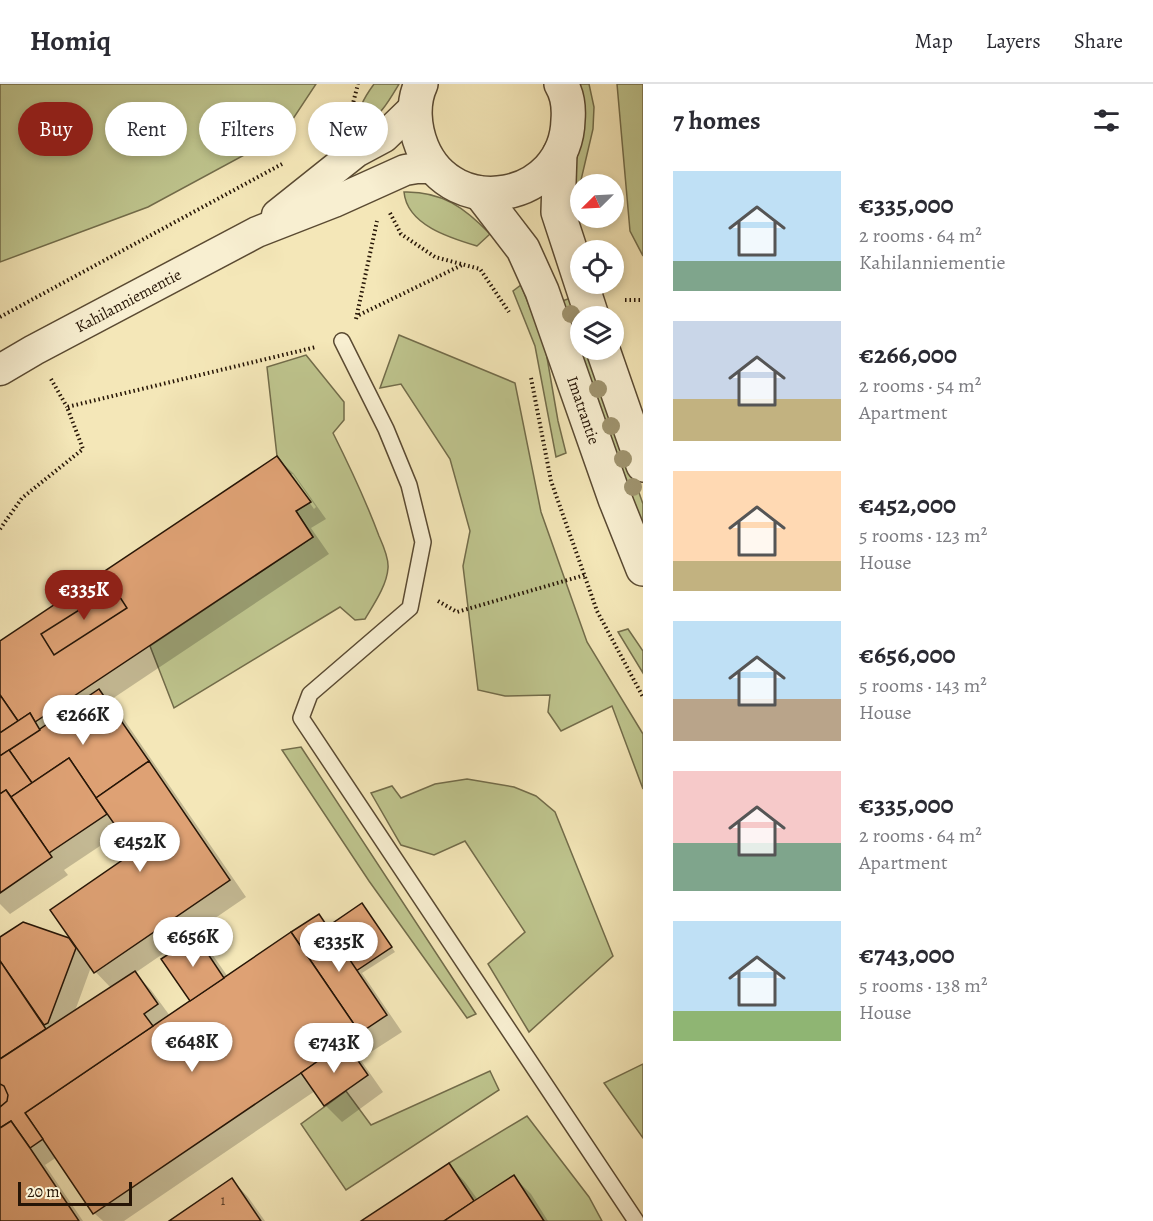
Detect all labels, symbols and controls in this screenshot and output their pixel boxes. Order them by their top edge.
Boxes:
text: Homiq [30,22,111,60]
text: Map [914,27,953,55]
text: Layers [986,27,1041,55]
text: Share [1074,27,1123,55]
chip: Buy [18,102,93,156]
chip: Rent [105,102,187,156]
chip: Filters [199,102,296,156]
chip: New [308,102,388,156]
text: 7 homes [673,103,761,138]
icon: filters [1090,104,1123,137]
north arrow [570,174,624,228]
map controls [570,174,624,360]
text: €335,000 [859,187,954,222]
icon: home [721,195,793,267]
text: 2 rooms · 64 m² [859,222,982,249]
button: locate [570,240,624,294]
text: Kahilanniementie [859,249,1005,276]
street label: Kahilanniementie [72,264,185,338]
button: layers [570,306,624,360]
text: €266,000 [859,337,957,372]
icon: home [721,345,793,417]
text: 2 rooms · 54 m² [859,372,981,399]
street label: Imatrantie [561,373,605,447]
text: Apartment [859,399,948,426]
text: €452,000 [859,487,956,522]
icon: home [721,495,793,567]
text: 5 rooms · 123 m² [859,522,987,549]
text: House [859,549,911,576]
pin: €335K [42,570,126,621]
text: €335K [59,576,109,603]
text: €656,000 [859,637,956,672]
icon: home [721,645,793,717]
text: 5 rooms · 143 m² [859,672,987,699]
pin: €266K [41,695,125,746]
text: House [859,699,911,726]
text: €266K [57,701,109,728]
text: €335,000 [859,787,954,822]
icon: home [721,795,793,867]
pin: €452K [98,822,182,873]
text: 2 rooms · 64 m² [859,822,982,849]
text: €452K [114,828,166,855]
text: Apartment [859,849,948,876]
pin: €656K [151,917,235,968]
pin: €335K [297,922,381,973]
text: €656K [167,923,219,950]
text: €335K [314,928,364,955]
text: €743,000 [859,937,955,972]
icon: home [721,945,793,1017]
text: 5 rooms · 138 m² [859,972,988,999]
text: House [859,999,911,1026]
pin: €648K [150,1022,234,1073]
pin: €743K [292,1023,376,1074]
text: €648K [166,1028,218,1055]
text: €743K [308,1029,360,1056]
scale bar [18,1179,132,1206]
text: 20 m [27,1181,60,1203]
house number: 1 [221,1191,226,1210]

